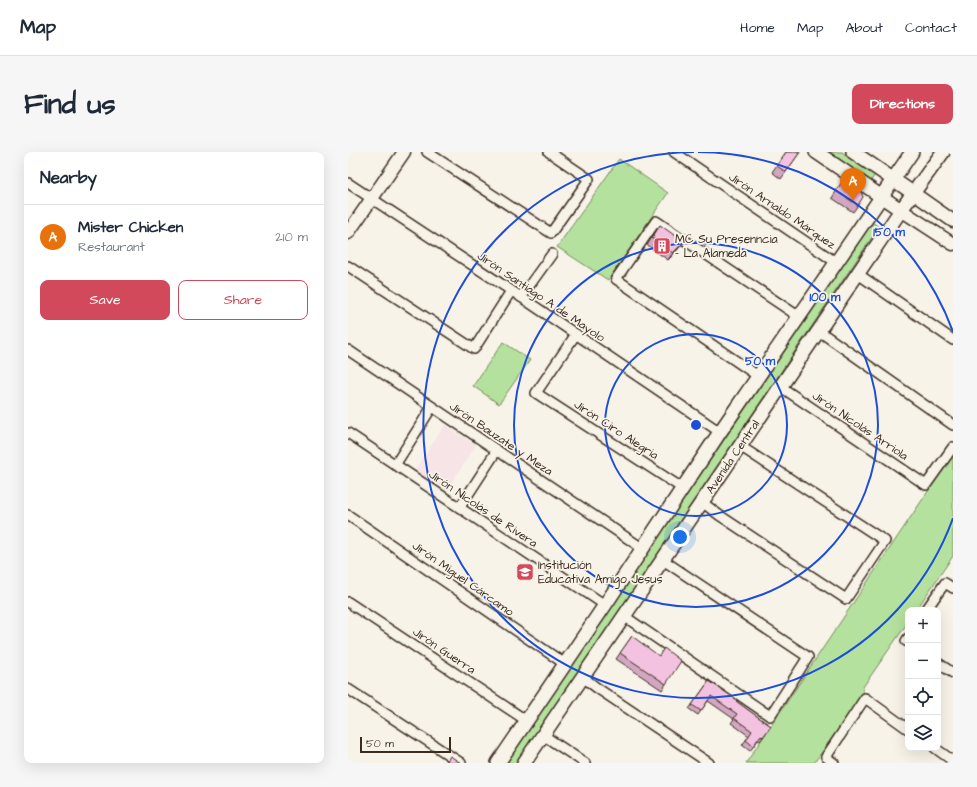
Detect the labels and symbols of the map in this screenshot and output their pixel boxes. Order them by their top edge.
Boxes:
pin: A [840,168,866,201]
street label: Jirón Arnaldo Márquez [725,169,839,253]
text: 150 m [873,224,906,241]
place label: MC Su Presenncia - La Alameda [675,231,778,262]
building icon: MC Su Presenncia - La Alameda [652,236,672,256]
street label: Jirón Santiago A de Mayolo [473,248,608,347]
text: 100 m [810,289,841,306]
text: 50 m [745,353,776,370]
street label: Jirón Nicolás Arriola [809,388,911,464]
street label: Jirón Ciro Alegria [570,396,662,465]
street label: Jirón Bauzate y Meza [445,398,556,481]
street label: Avenida Central [702,417,764,497]
centre of rings [689,418,703,432]
street label: Jirón Nicolás de Rivera [425,466,541,552]
your location [670,527,690,547]
street label: Jirón Miguel Cárcamo [408,537,517,622]
place label: Institución Educativa Amigo Jesus [538,557,662,589]
school or university icon: Institución Educativa Amigo Jesus [515,562,535,582]
street label: Jirón Guerra [409,624,479,678]
scale bar [360,735,451,754]

